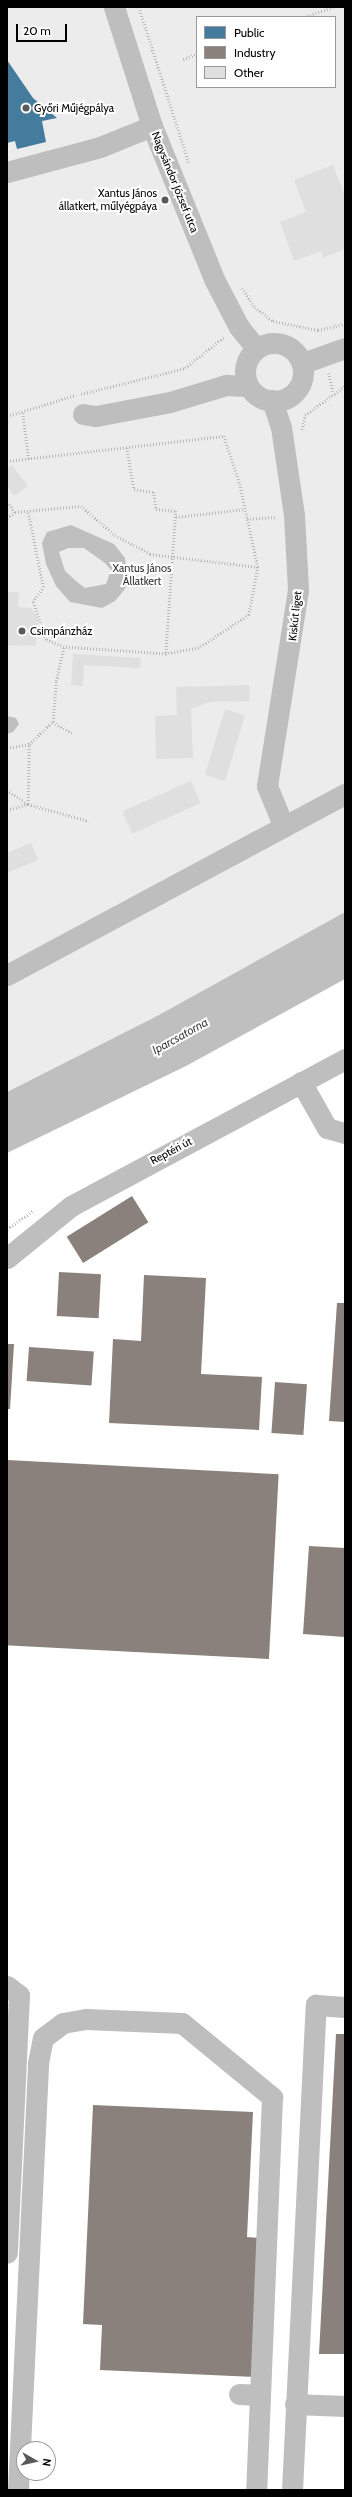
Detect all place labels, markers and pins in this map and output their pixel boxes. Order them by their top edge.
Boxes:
place label: Győri Műjégpálya [34,101,114,115]
marker: Győri Műjégpálya [21,103,31,113]
place label: Xantus János állatkert, műlyégpáya [59,187,157,213]
marker: Xantus János állatkert, műlyégpáya [160,195,170,205]
place label: Csimpánzház [30,624,92,638]
marker: Csimpánzház [17,626,27,636]

